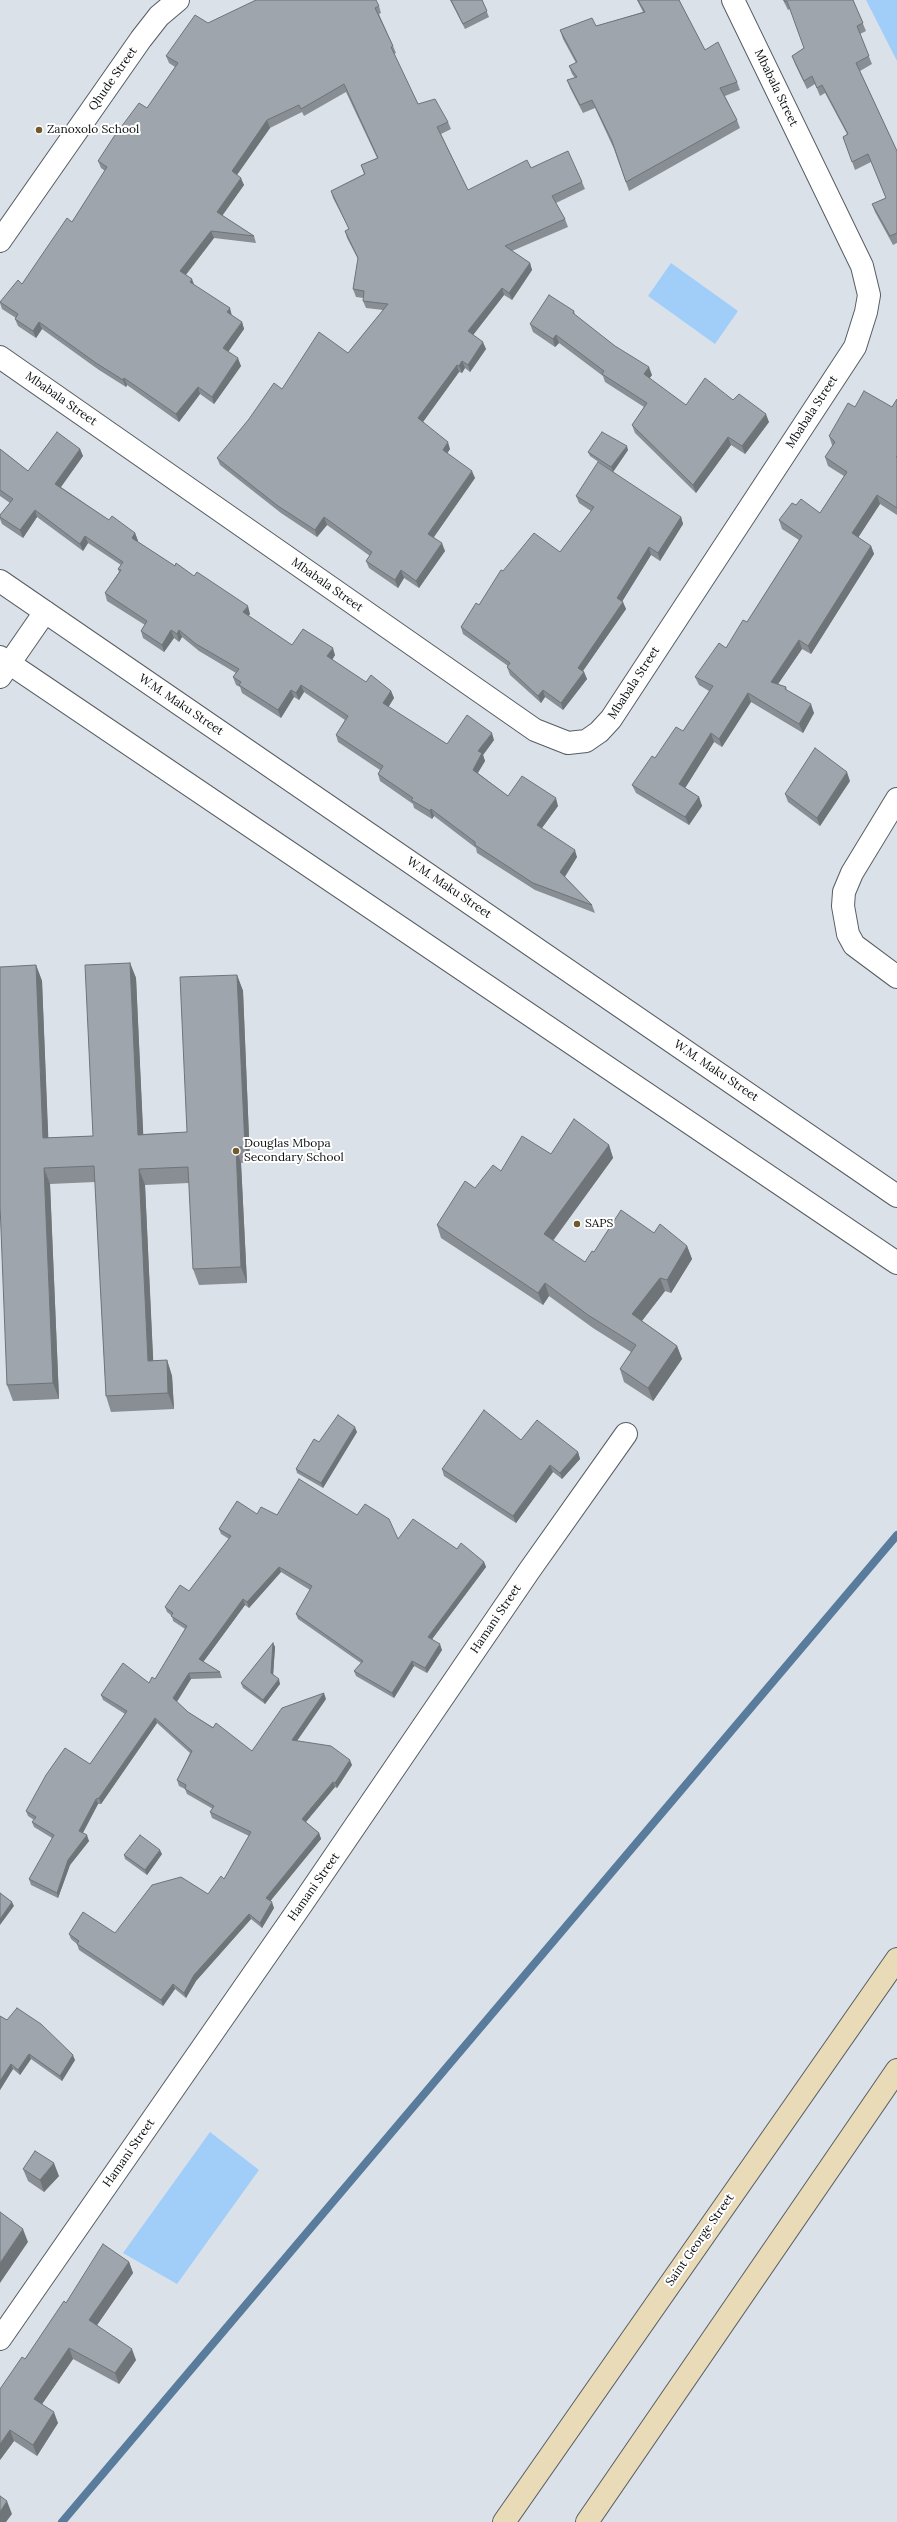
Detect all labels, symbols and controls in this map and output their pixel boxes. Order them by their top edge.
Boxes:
street label: Qhude Street [86,44,140,114]
street label: Mbabala Street [751,47,801,129]
place label: Zanoxolo School [47,123,139,137]
marker: Zanoxolo School [34,125,44,135]
street label: Mbabala Street [22,369,100,429]
street label: Mbabala Street [783,373,841,451]
street label: Mbabala Street [288,555,366,615]
street label: Mbabala Street [605,644,663,722]
street label: W.M. Maku Street [136,671,226,739]
street label: W.M. Maku Street [404,854,494,922]
street label: W.M. Maku Street [671,1037,761,1105]
place label: Douglas Mbopa Secondary School [244,1137,344,1165]
marker: Douglas Mbopa Secondary School [231,1146,241,1156]
place label: SAPS [585,1217,613,1231]
marker: SAPS [572,1219,582,1229]
street label: Hamani Street [468,1582,524,1656]
street label: Hamani Street [285,1850,343,1924]
street label: Hamani Street [100,2116,158,2190]
street label: Saint George Street [663,2191,737,2289]

